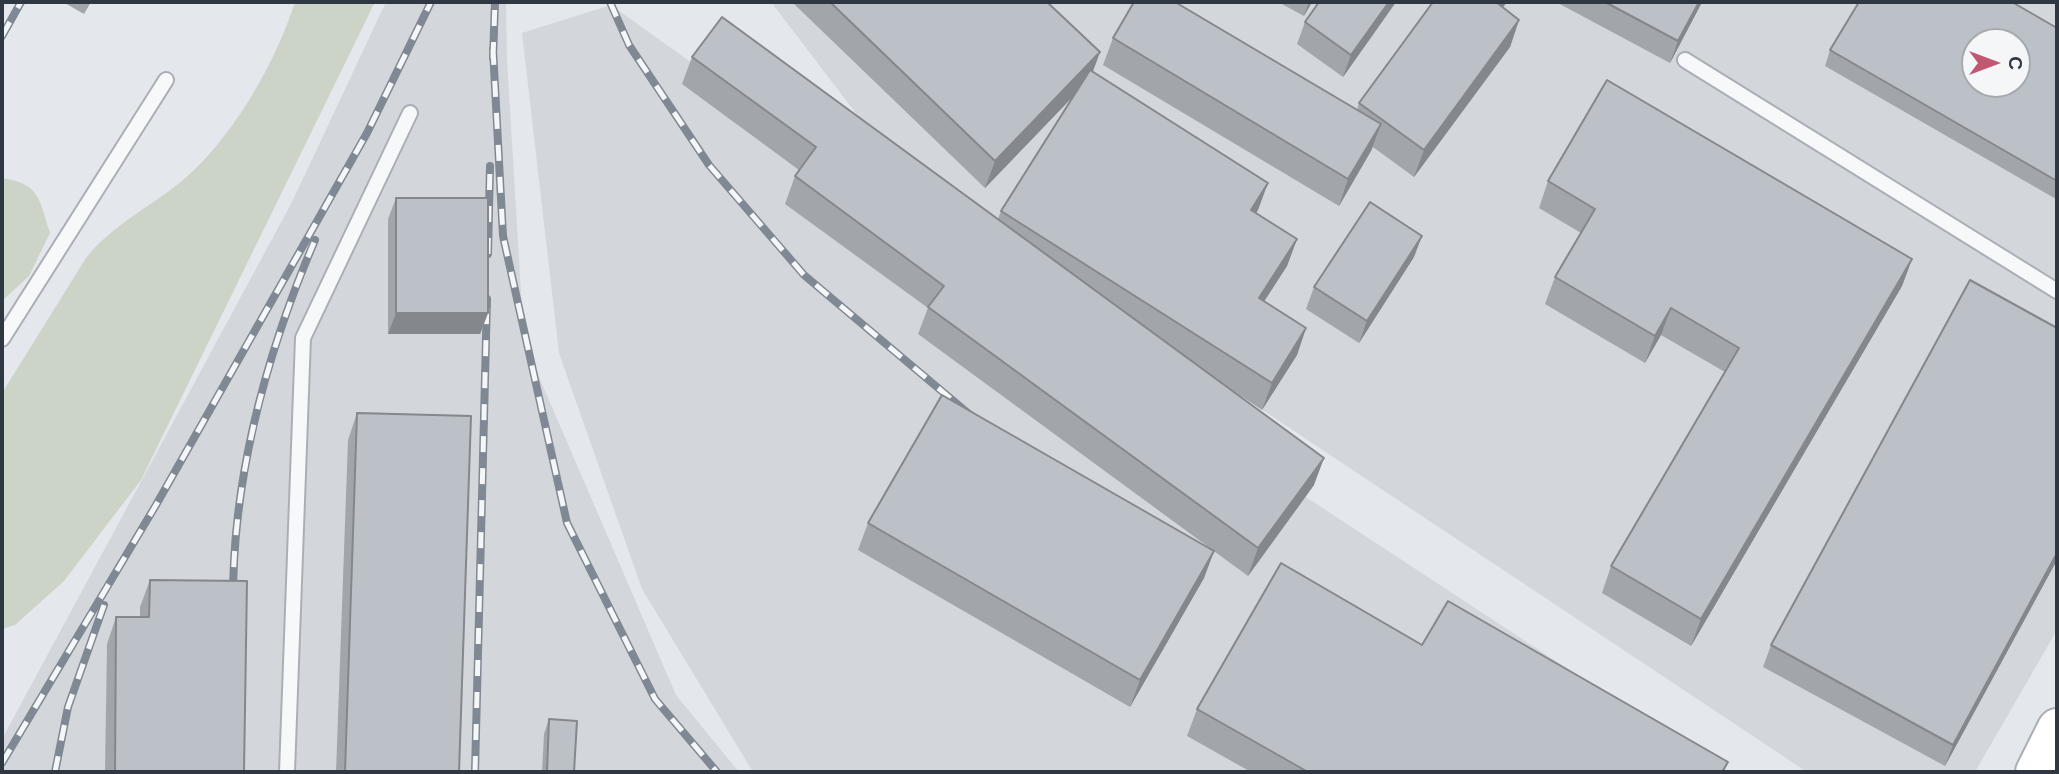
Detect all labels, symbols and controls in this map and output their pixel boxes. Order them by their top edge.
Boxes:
north arrow [1961,28,2031,98]
text: С [2005,56,2026,70]

